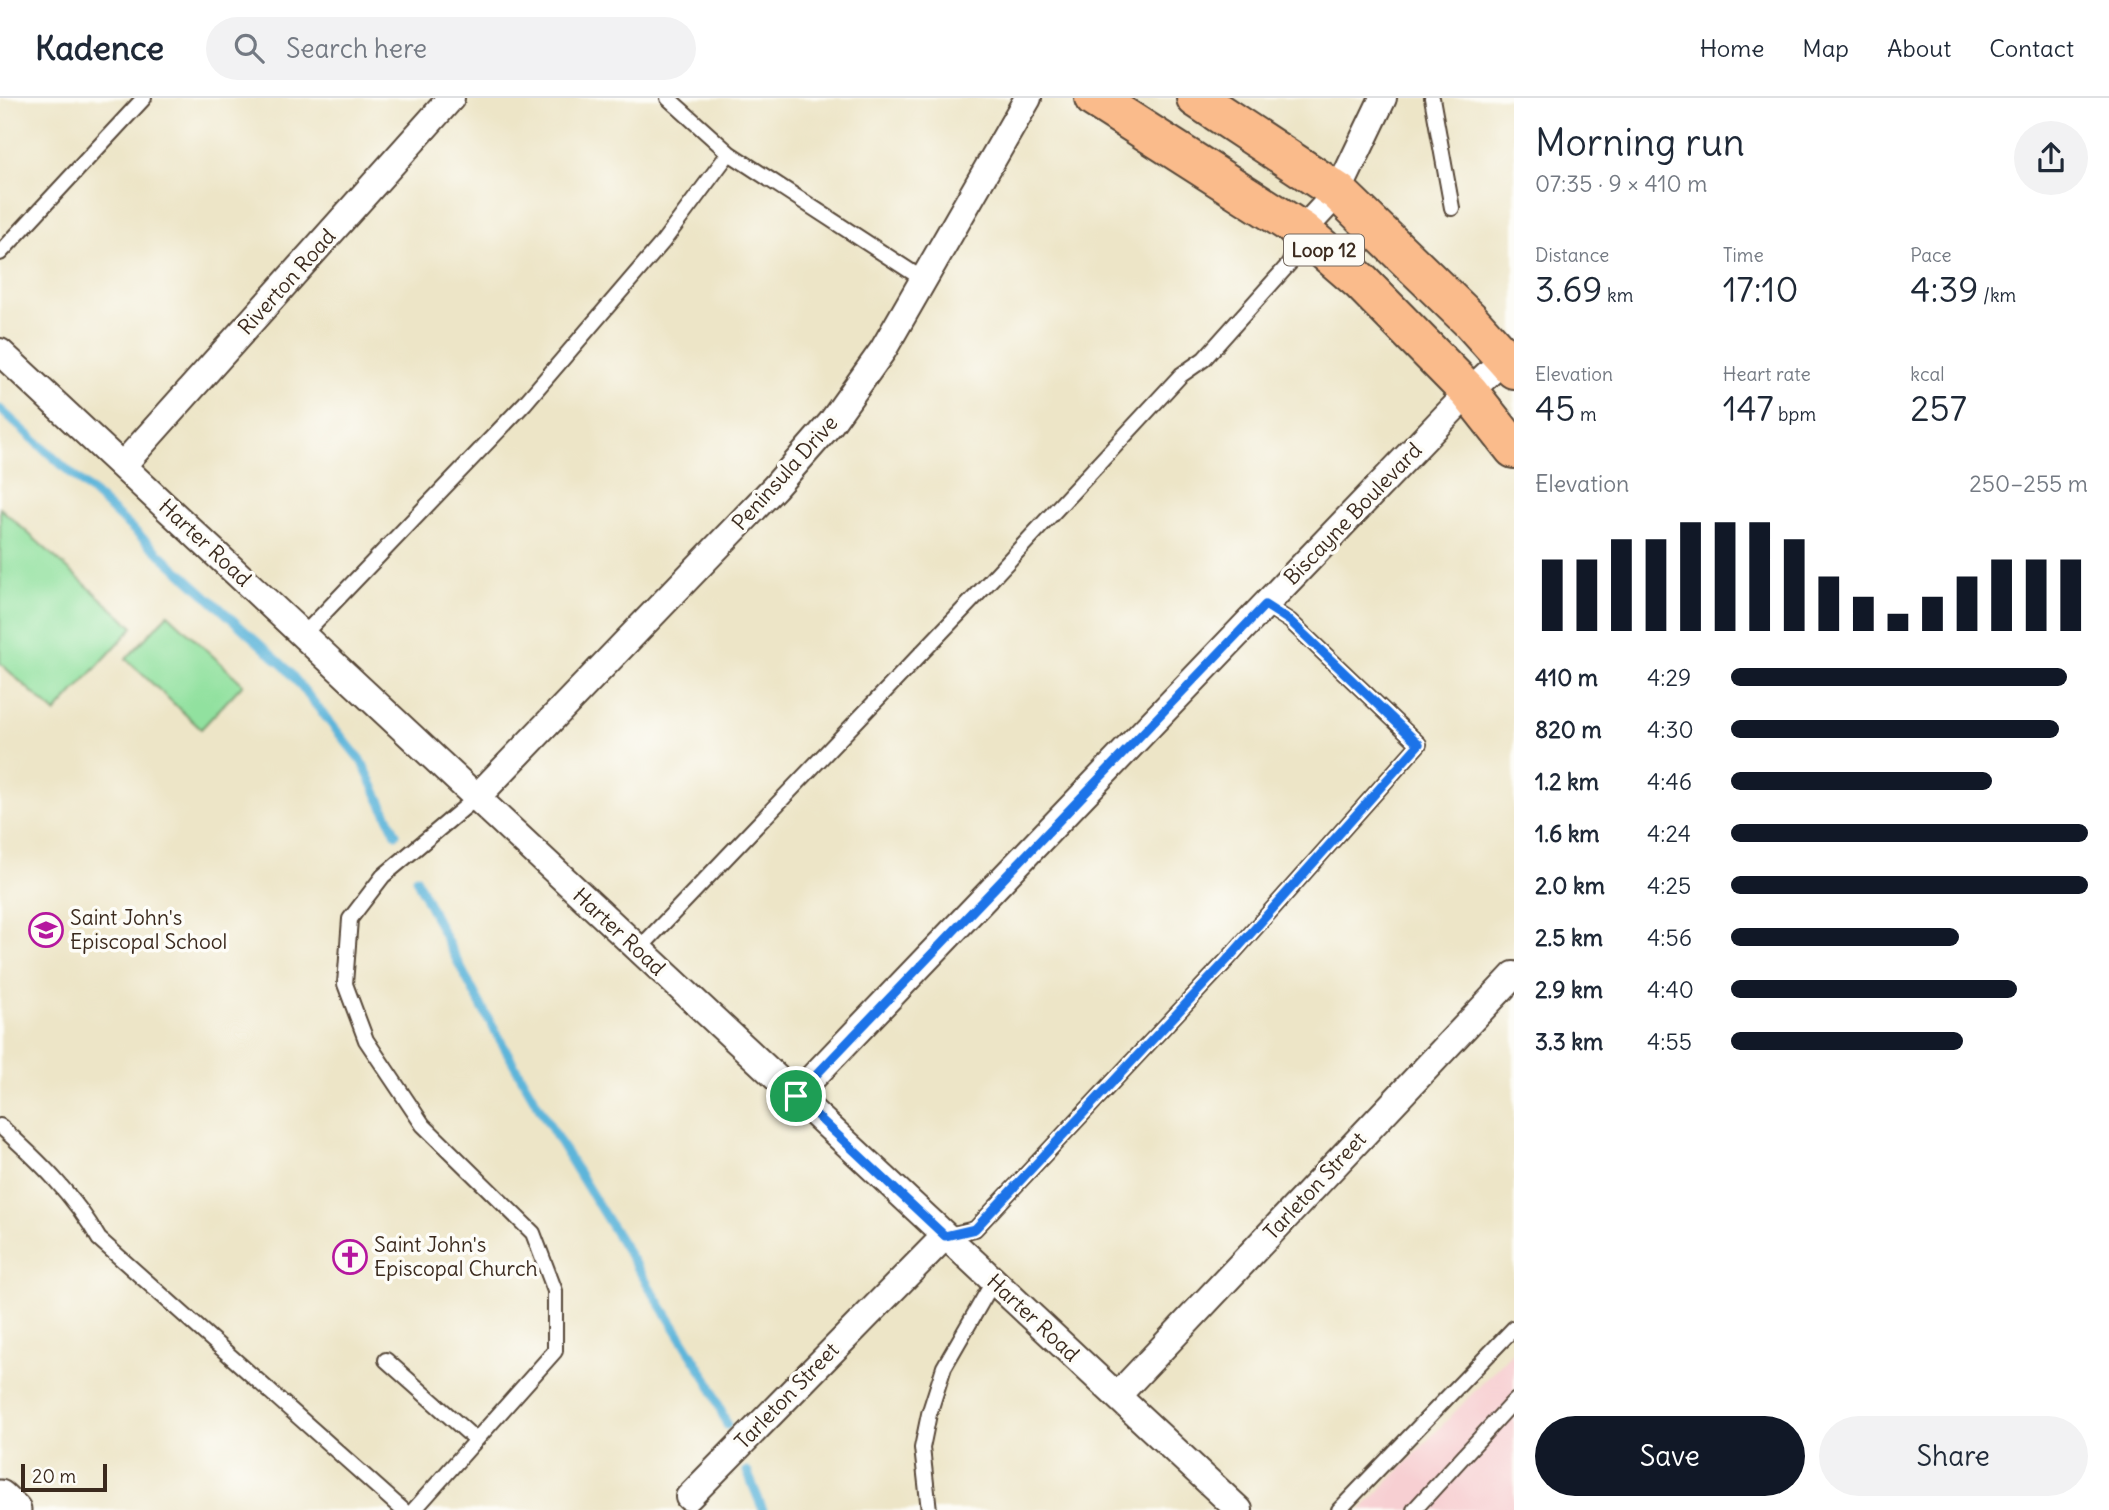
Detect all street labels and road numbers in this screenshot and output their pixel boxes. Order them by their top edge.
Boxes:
street label: Riverton Road [232,223,341,340]
road number: Loop 12 [1284,234,1364,266]
street label: Peninsula Drive [726,410,843,536]
street label: Biscayne Boulevard [1278,437,1427,590]
street label: Harter Road [153,493,257,592]
street label: Harter Road [567,882,671,981]
street label: Tarleton Street [1258,1126,1372,1245]
street label: Harter Road [981,1268,1085,1367]
street label: Tarleton Street [729,1337,844,1455]

